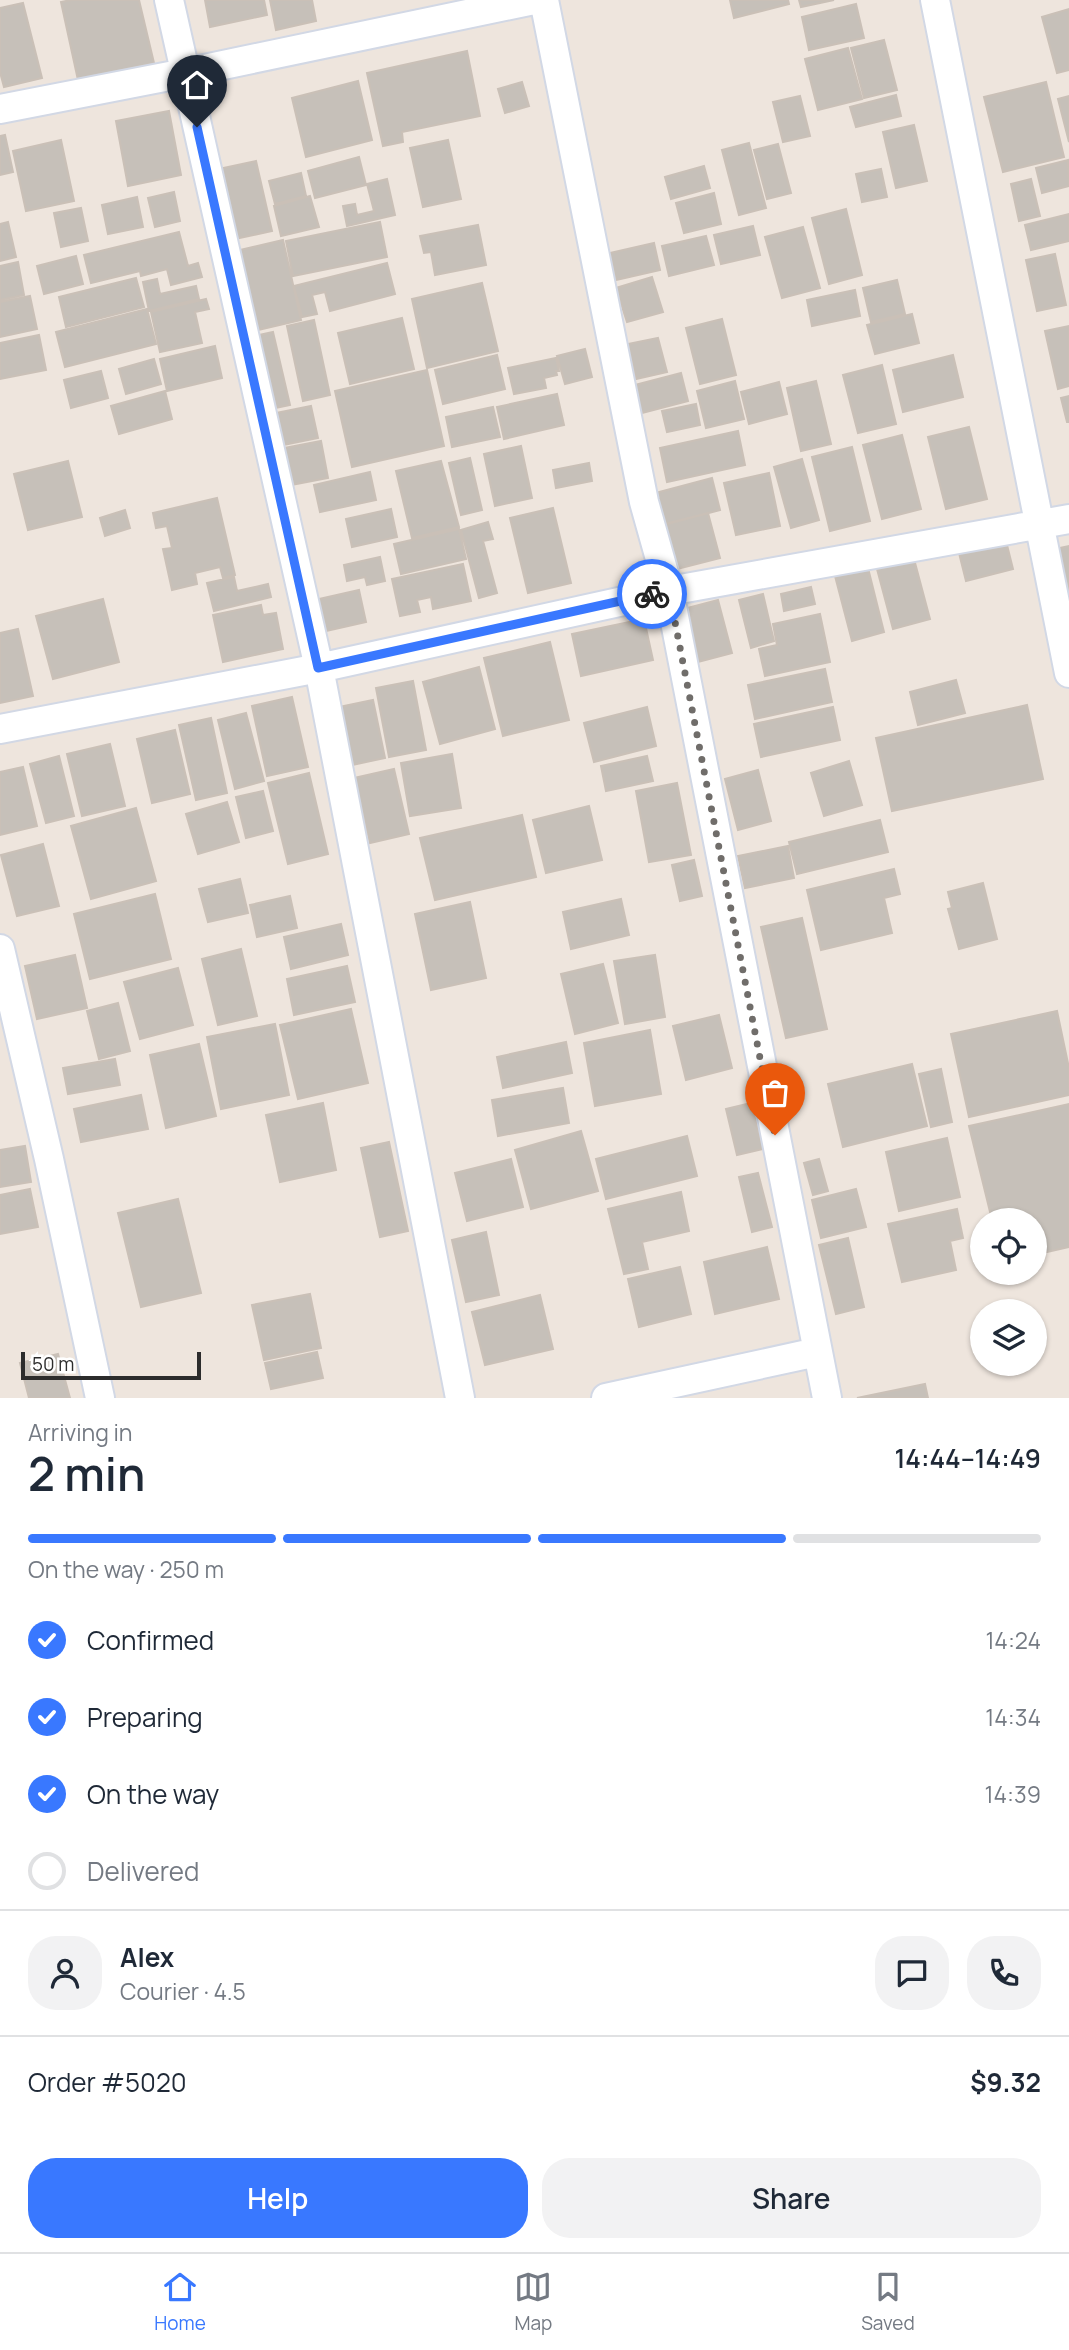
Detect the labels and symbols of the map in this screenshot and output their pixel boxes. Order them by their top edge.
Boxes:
pin [167,55,227,127]
courier [617,559,687,629]
pin [745,1063,805,1135]
scale bar [21,1349,201,1381]

